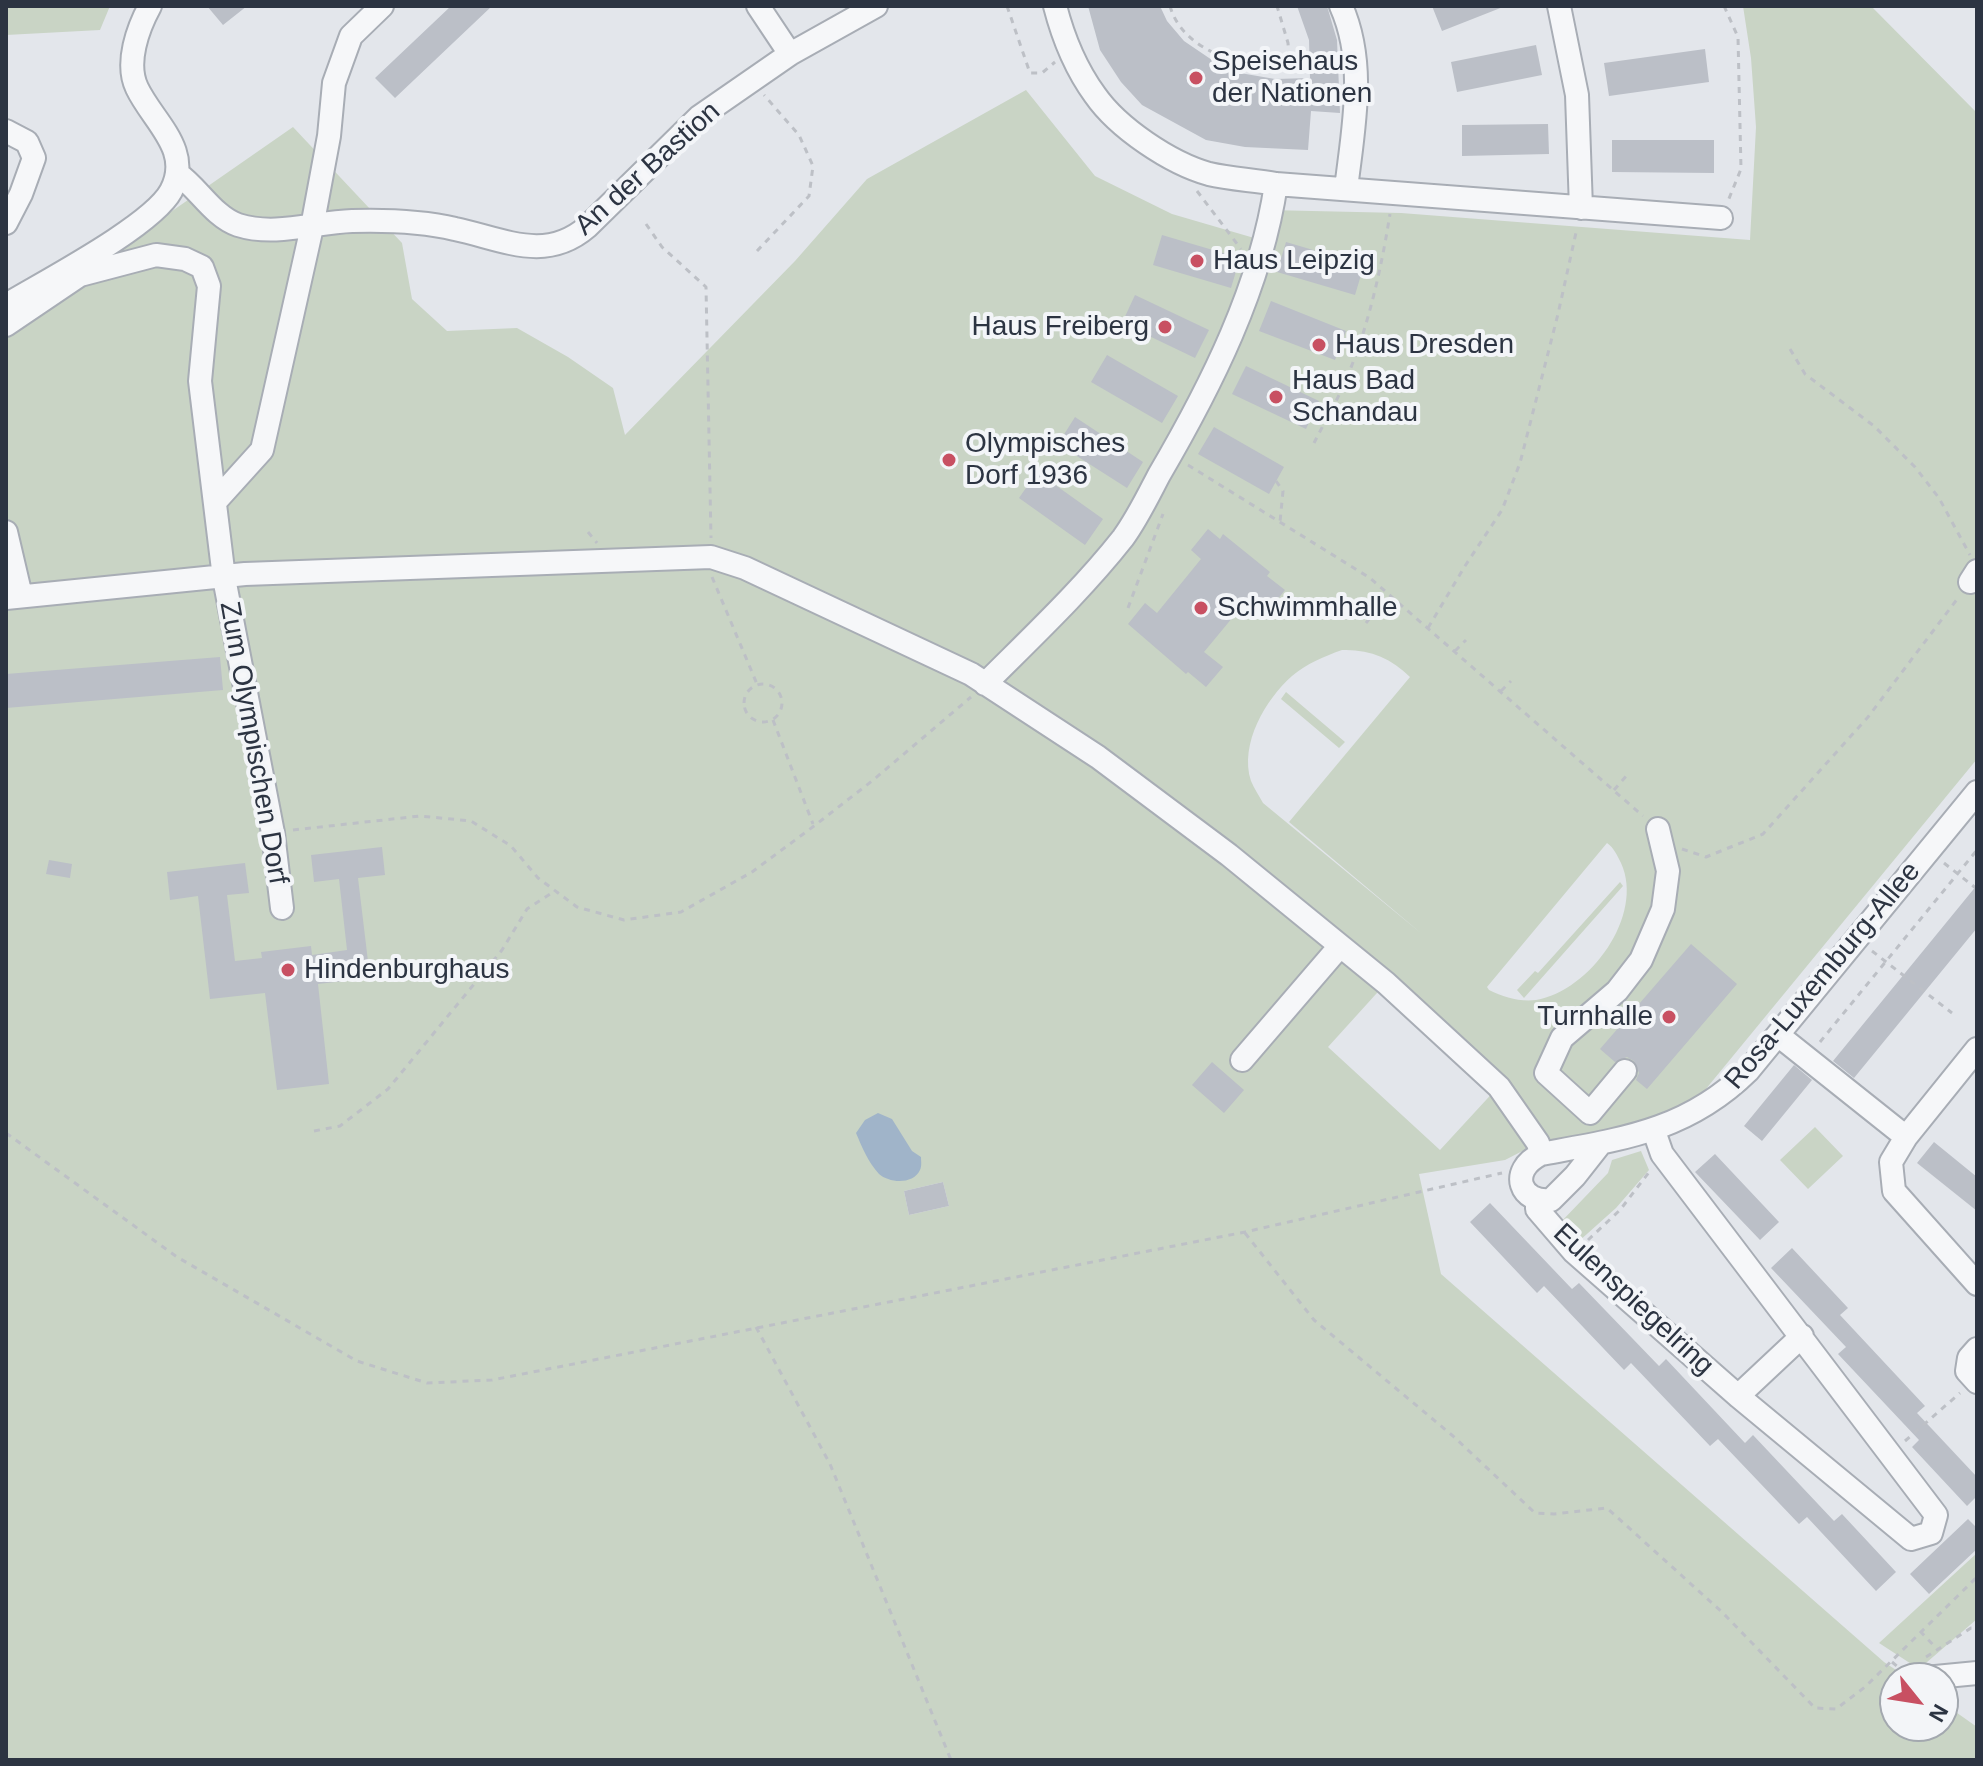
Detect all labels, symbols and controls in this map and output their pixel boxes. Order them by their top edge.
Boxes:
place label: Speisehaus der Nationen [1212,45,1372,111]
marker: Speisehaus der Nationen [1187,69,1205,87]
street label: An der Bastion [569,95,727,243]
place label: Haus Leipzig [1213,244,1375,278]
marker: Haus Leipzig [1188,252,1206,270]
place label: Haus Freiberg [972,310,1149,344]
marker: Haus Freiberg [1156,318,1174,336]
place label: Haus Dresden [1335,328,1514,362]
marker: Haus Dresden [1310,336,1328,354]
place label: Haus Bad Schandau [1292,364,1418,430]
marker: Haus Bad Schandau [1267,388,1285,406]
place label: Olympisches Dorf 1936 [965,427,1125,493]
marker: Olympisches Dorf 1936 [940,451,958,469]
place label: Schwimmhalle [1217,591,1397,625]
street label: Zum Olympischen Dorf [212,599,294,887]
marker: Schwimmhalle [1192,599,1210,617]
street label: Rosa-Luxemburg-Allee [1718,856,1928,1096]
place label: Hindenburghaus [304,953,509,987]
marker: Hindenburghaus [279,961,297,979]
place label: Turnhalle [1537,1000,1653,1034]
marker: Turnhalle [1660,1008,1678,1026]
street label: Eulenspiegelring [1546,1217,1720,1383]
north arrow [1879,1662,1959,1742]
text: N [1924,1700,1953,1726]

